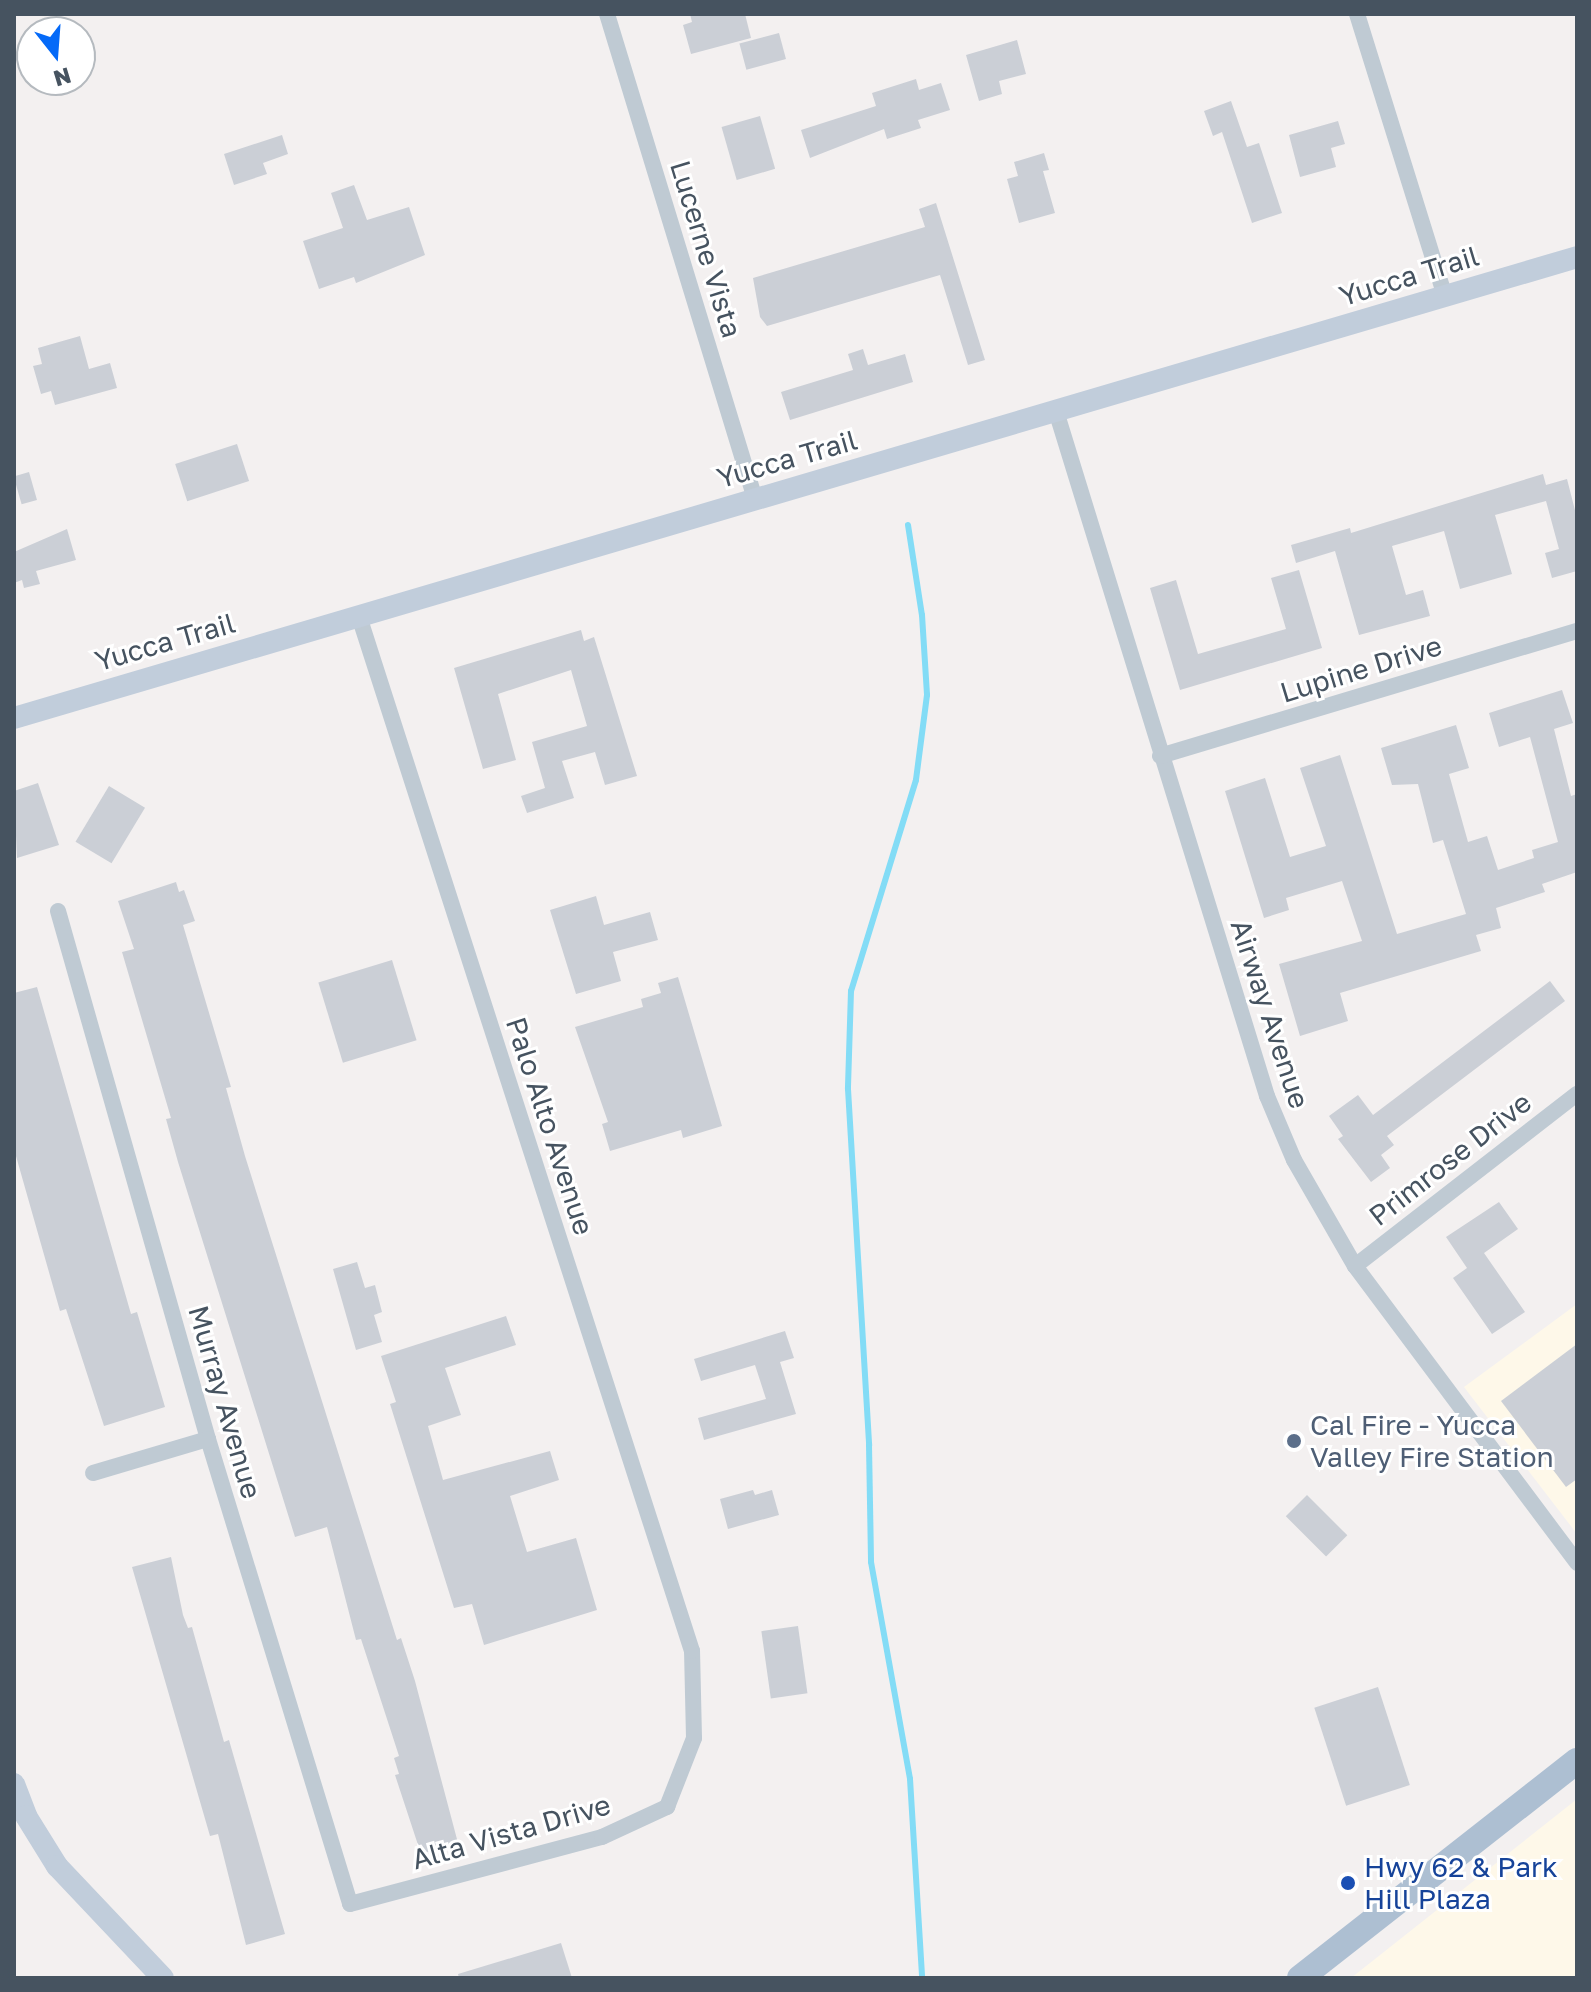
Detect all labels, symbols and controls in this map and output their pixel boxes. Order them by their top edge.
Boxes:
north arrow [16,16,96,96]
text: N [51,62,75,93]
street label: Lucerne Vista [663,156,749,342]
street label: Yucca Trail [1335,239,1483,313]
street label: Yucca Trail [713,423,861,495]
street label: Yucca Trail [91,606,239,678]
street label: Lupine Drive [1276,629,1446,709]
street label: Airway Avenue [1224,915,1316,1113]
street label: Palo Alto Avenue [499,1013,601,1239]
street label: Primrose Drive [1362,1085,1538,1233]
street label: Murray Avenue [181,1302,269,1502]
place label: Cal Fire - Yucca Valley Fire Station [1310,1408,1554,1474]
marker: Cal Fire - Yucca Valley Fire Station [1285,1432,1303,1450]
street label: Alta Vista Drive [408,1788,614,1876]
place label: Hwy 62 & Park Hill Plaza [1364,1850,1558,1916]
marker: Hwy 62 & Park Hill Plaza [1339,1874,1357,1892]

